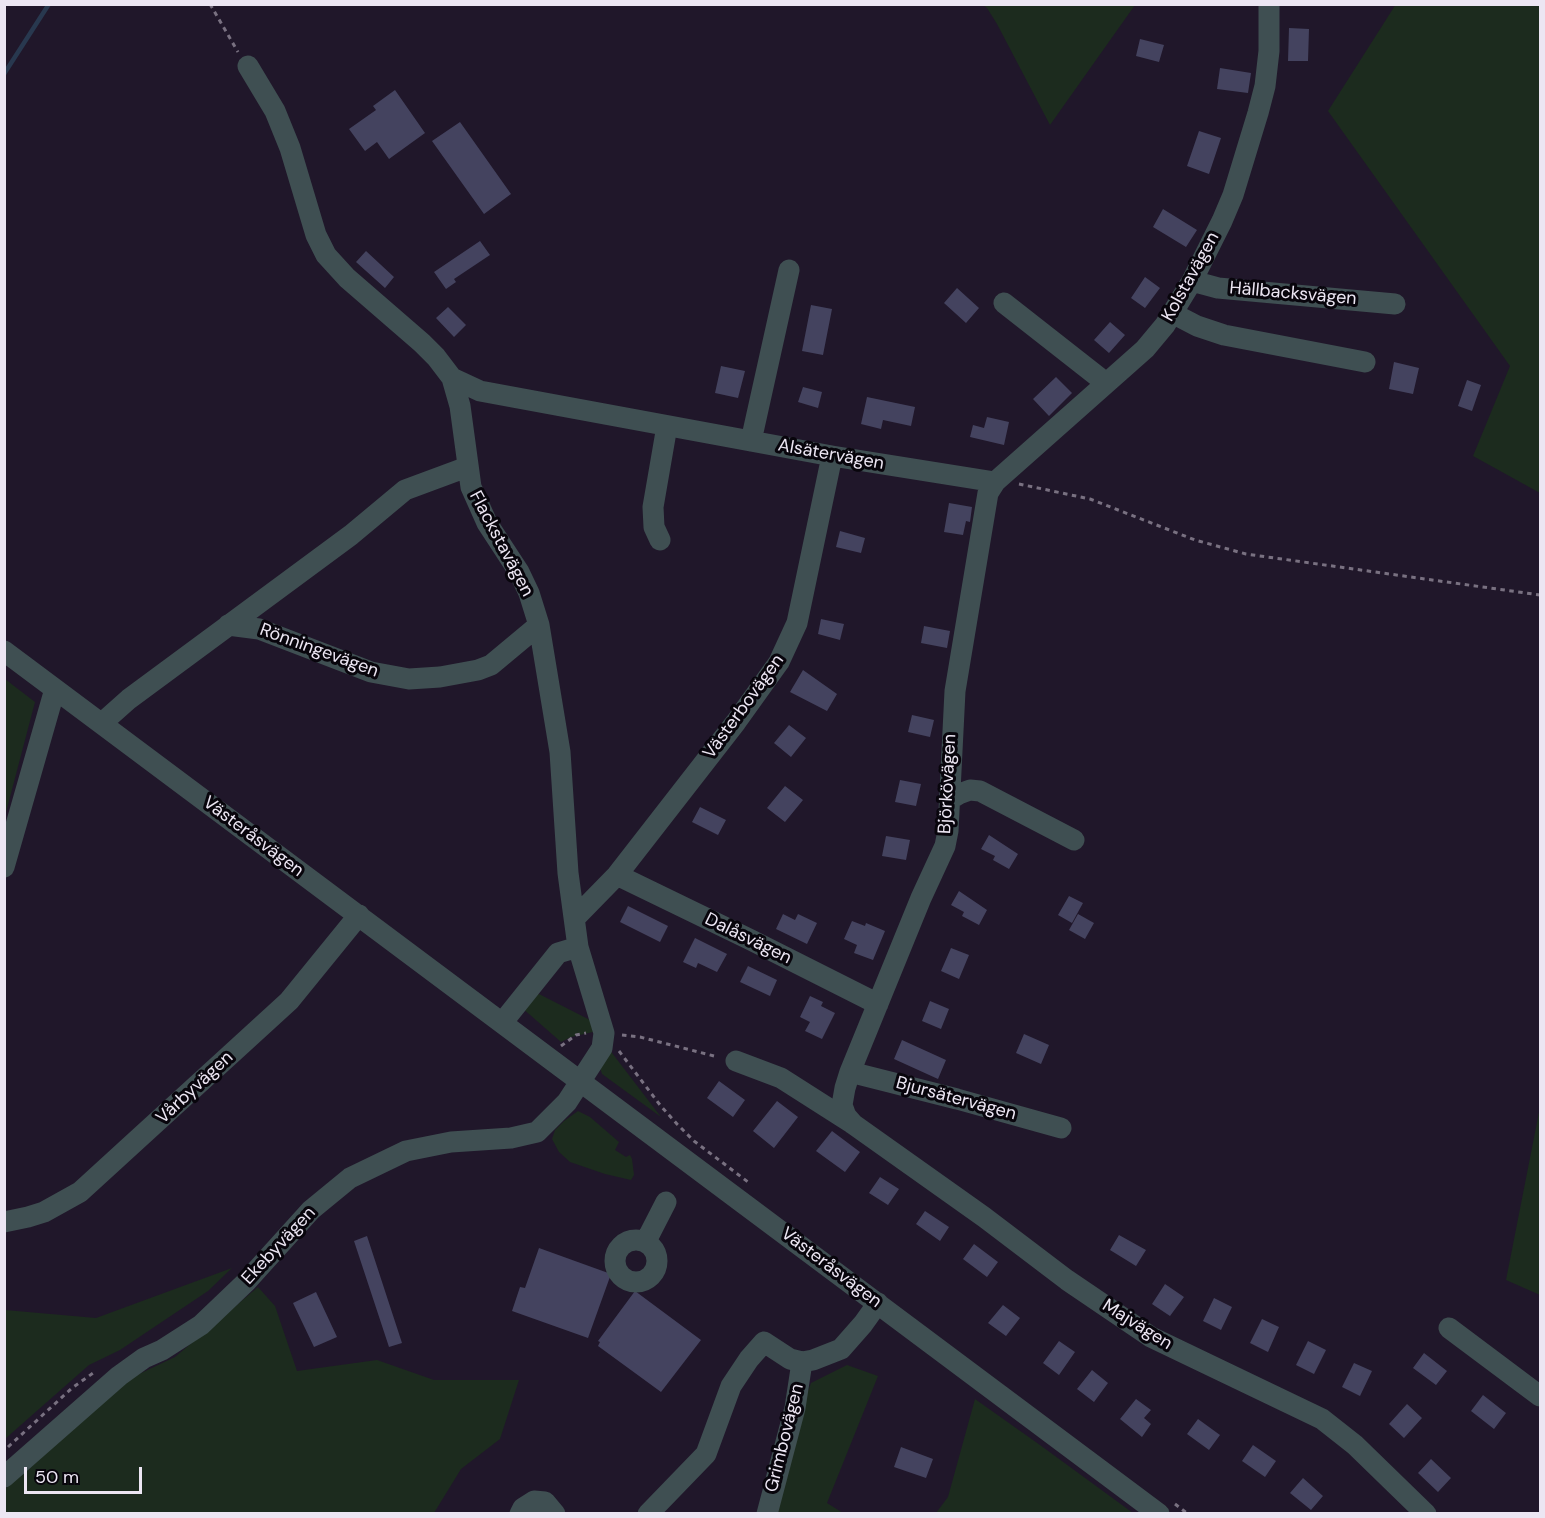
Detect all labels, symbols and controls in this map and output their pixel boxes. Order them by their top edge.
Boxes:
street label: Kolstavägen [1158,229,1224,325]
street label: Hällbacksvägen [1229,278,1357,310]
street label: Alsätervägen [776,435,886,475]
street label: Flackstavägen [464,487,538,601]
street label: Rönningevägen [257,620,381,682]
street label: Västerbovägen [699,651,789,763]
street label: Björkövägen [935,733,961,835]
street label: Västeråsvägen [198,792,308,882]
street label: Dalåsvägen [701,909,795,969]
street label: Vårbyvägen [152,1047,238,1129]
street label: Bjursätervägen [894,1073,1018,1125]
street label: Ekebyvägen [238,1203,320,1289]
street label: Västeråsvägen [776,1223,886,1313]
street label: Majvägen [1098,1295,1176,1355]
street label: Grimbovägen [761,1381,809,1495]
scale bar [27,1455,146,1493]
text: 50 m [35,1465,79,1489]

